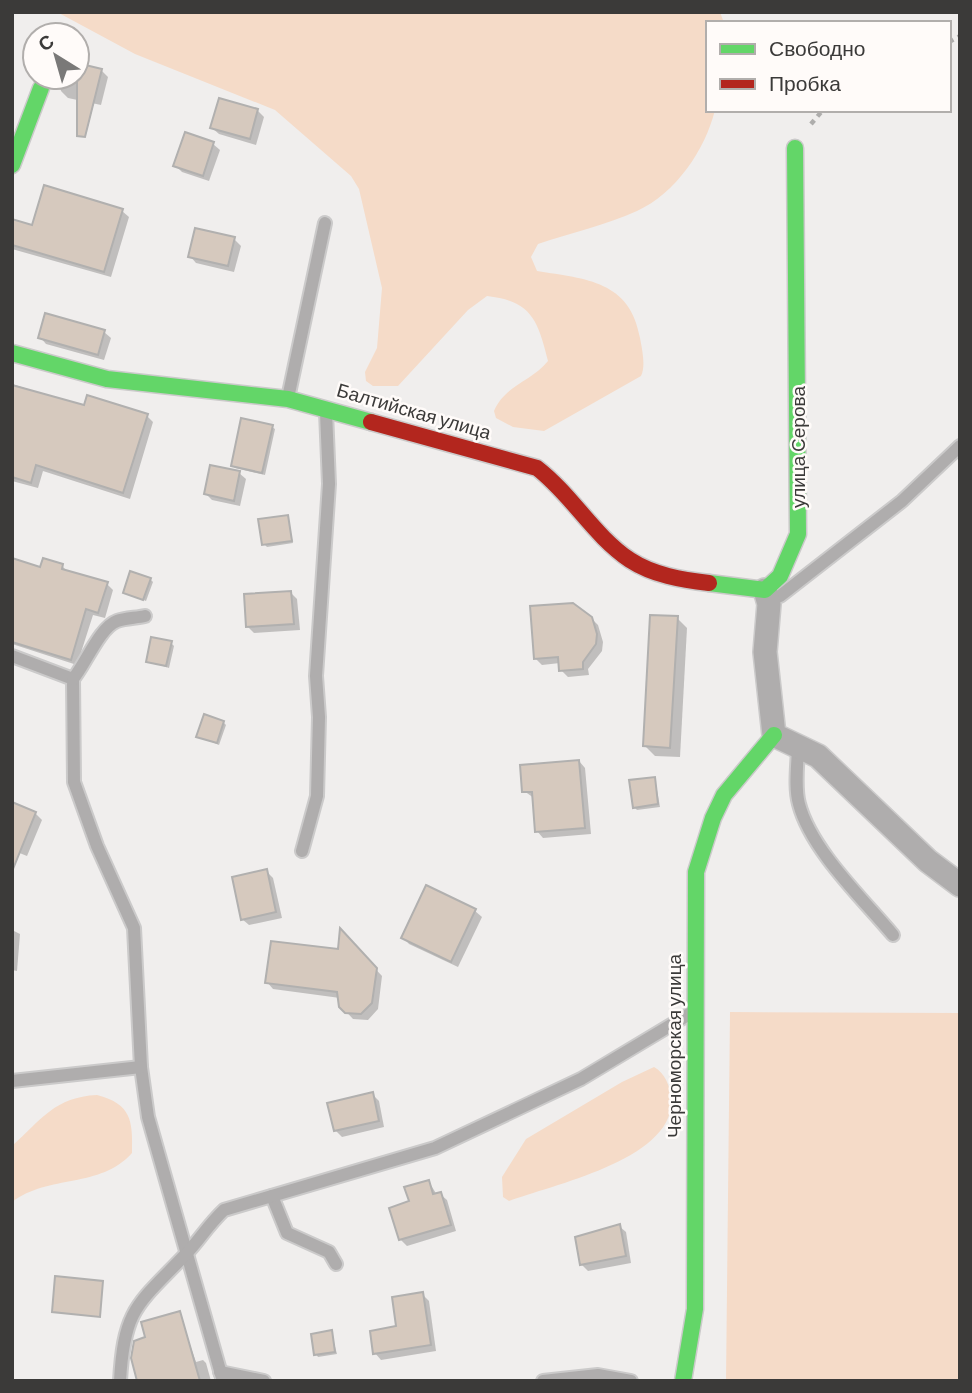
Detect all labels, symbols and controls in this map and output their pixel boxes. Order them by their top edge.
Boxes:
north arrow [21,21,91,91]
legend [706,21,951,112]
text: С [33,29,58,55]
text: Свободно [769,35,866,60]
text: Пробка [769,70,841,95]
street label: Балтийская улица [334,378,494,444]
street label: улица Серова [786,386,809,508]
street label: Черноморская улица [662,953,685,1138]

